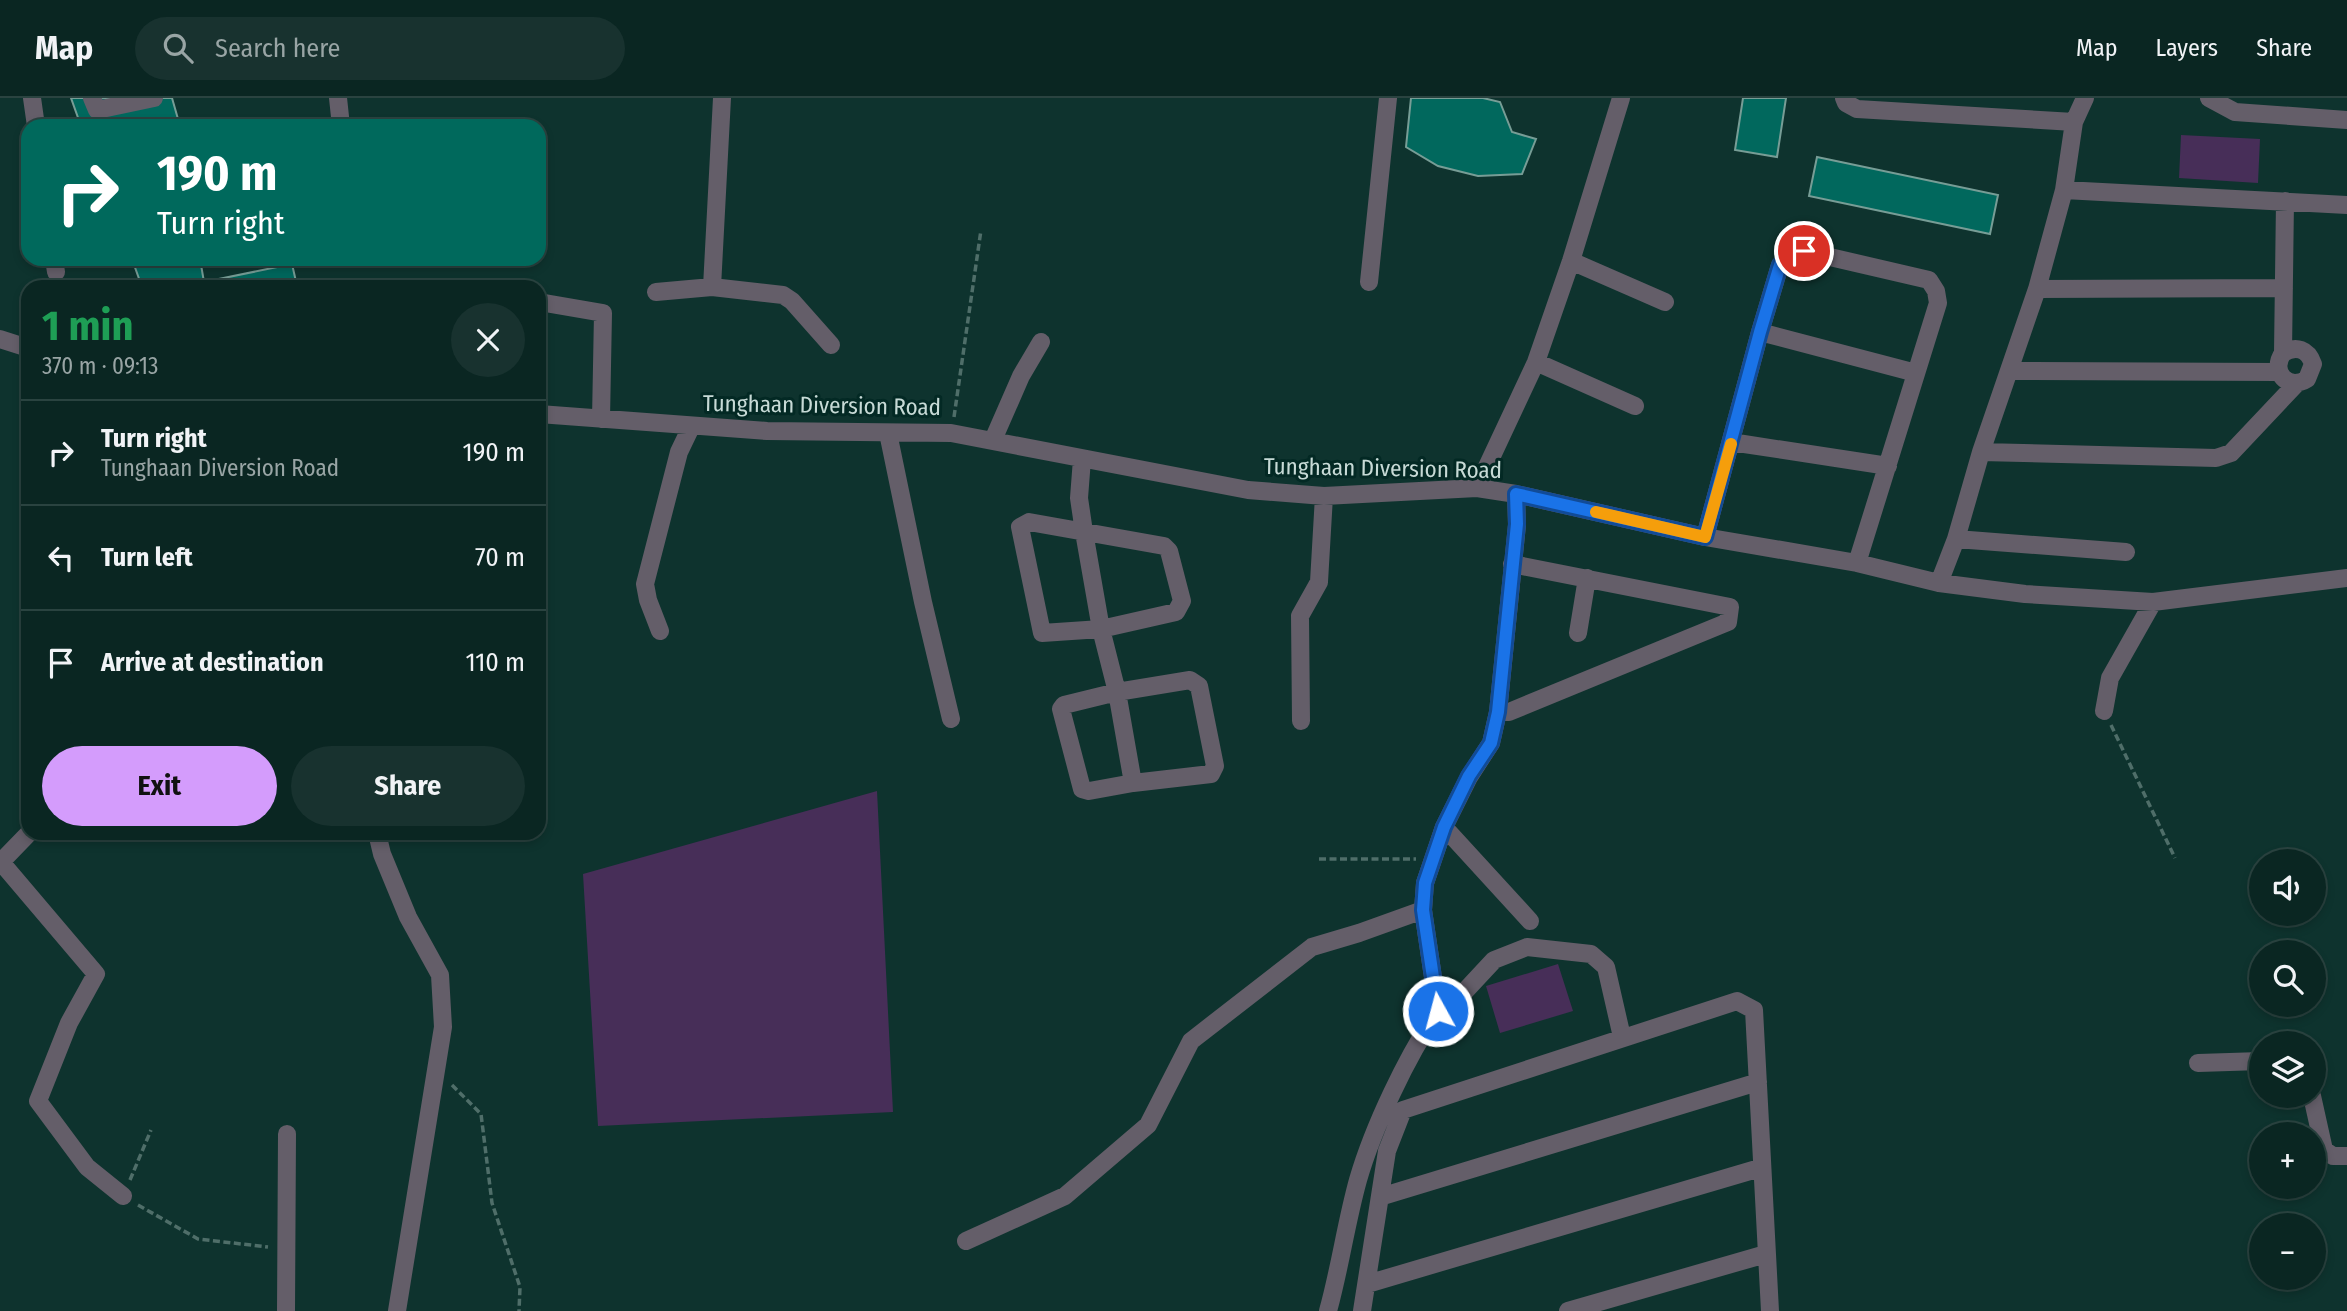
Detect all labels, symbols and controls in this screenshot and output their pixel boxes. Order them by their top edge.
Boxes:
search box [135,17,625,80]
text: Map [35,28,93,68]
icon: search [159,29,197,67]
text: Search here [215,33,340,64]
text: Map [2076,34,2118,62]
text: Layers [2156,34,2218,62]
text: Share [2256,34,2312,62]
text: 190 m [157,144,277,203]
icon: right [42,147,133,238]
text: Turn right [157,204,284,242]
pin [1774,221,1834,281]
icon: arrive [1785,232,1823,270]
text: 1 min [42,301,133,351]
button: close [451,303,525,377]
text: 370 m · 09:13 [42,352,158,380]
street label: Tunghaan Diversion Road [703,389,941,421]
text: Turn right [101,423,207,454]
icon: right [42,434,80,472]
text: 190 m [463,437,525,468]
street label: Tunghaan Diversion Road [1264,452,1502,484]
text: Tunghaan Diversion Road [101,454,339,482]
icon: left [42,539,80,577]
text: Turn left [101,542,193,573]
text: 70 m [475,542,525,573]
icon: arrive [42,644,80,682]
text: Arrive at destination [101,647,324,678]
text: 110 m [465,647,525,678]
button: Exit [42,746,277,826]
button: Share [291,746,525,826]
map controls [2249,849,2326,1290]
button: sound [2249,849,2326,926]
button: search [2249,940,2326,1017]
position arrow [1401,974,1475,1048]
button: layers [2249,1031,2326,1108]
button: + [2249,1122,2326,1199]
button: − [2249,1213,2326,1290]

